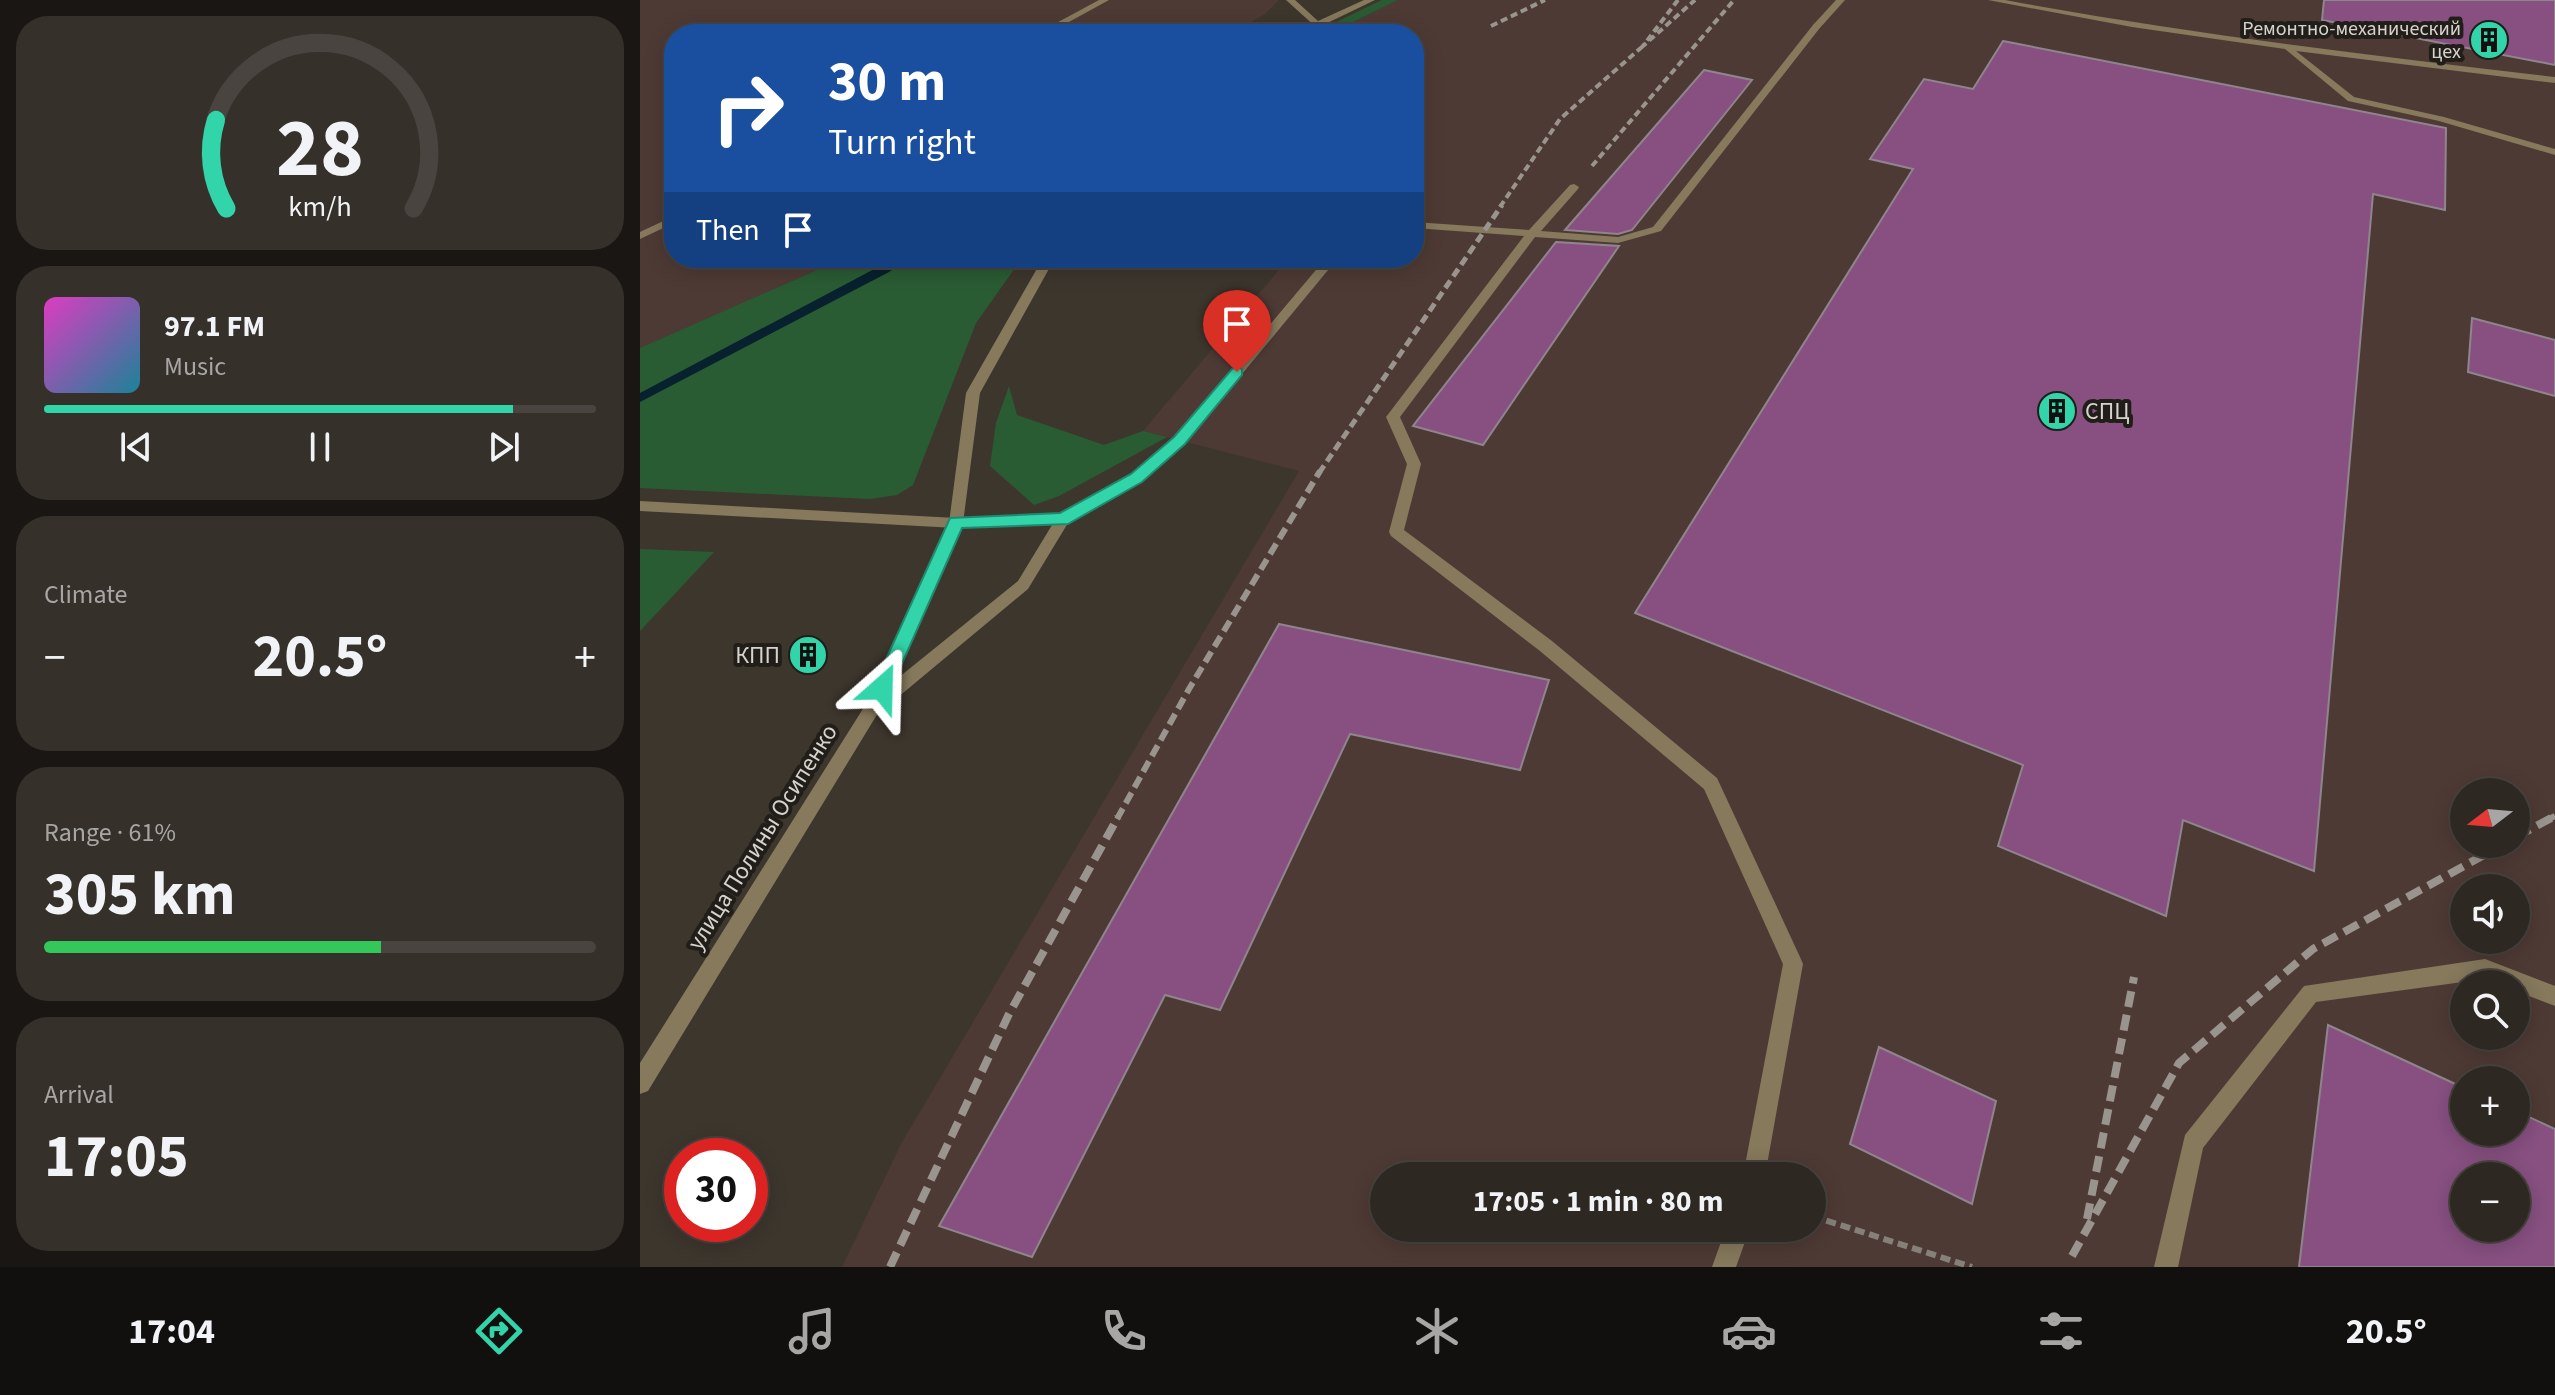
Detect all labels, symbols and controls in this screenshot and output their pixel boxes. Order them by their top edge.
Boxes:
place label: Ремонтно-механический цех [2242,15,2461,66]
building icon: Ремонтно-механический цех [2468,19,2510,61]
text: 30 m [828,43,946,122]
icon: right [696,56,800,160]
text: 28 [276,90,364,208]
text: Turn right [828,117,976,168]
text: km/h [288,187,352,227]
icon: arrive [776,208,820,252]
text: Then [696,209,760,252]
pin [1203,290,1271,372]
icon: arrive [1215,302,1259,346]
text: 97.1 FM [164,305,265,348]
text: Music [164,348,226,385]
building icon: СПЦ [2036,390,2078,432]
place label: СПЦ [2085,394,2130,429]
icon: previous [114,425,158,469]
icon: pause [298,425,342,469]
icon: next [482,425,526,469]
text: Climate [44,576,128,613]
text: 20.5° [253,615,387,700]
text: − [44,627,66,690]
text: + [574,627,596,690]
building icon: КПП [787,634,829,676]
place label: КПП [735,638,780,673]
position arrow [840,646,924,730]
street label: улица Полины Осипенко [679,718,846,957]
north arrow [2450,778,2530,858]
map controls [2450,778,2530,1242]
text: Range · 61% [44,814,176,851]
text: 305 km [44,853,235,938]
button: sound [2450,874,2530,954]
button: search [2450,970,2530,1050]
button: + [2450,1066,2530,1146]
text: Arrival [44,1076,114,1113]
text: 17:05 [44,1115,189,1200]
speed limit sign: 30 [664,1138,768,1242]
button: − [2450,1162,2530,1242]
text: 17:05 · 1 min · 80 m [1473,1180,1723,1223]
icon: directions [471,1303,527,1359]
icon: music [784,1303,840,1359]
icon: phone [1096,1303,1152,1359]
icon: climate [1409,1303,1465,1359]
icon: car [1721,1303,1777,1359]
icon: filters [2033,1303,2089,1359]
text: 17:04 [128,1306,215,1357]
text: 20.5° [2346,1306,2427,1357]

